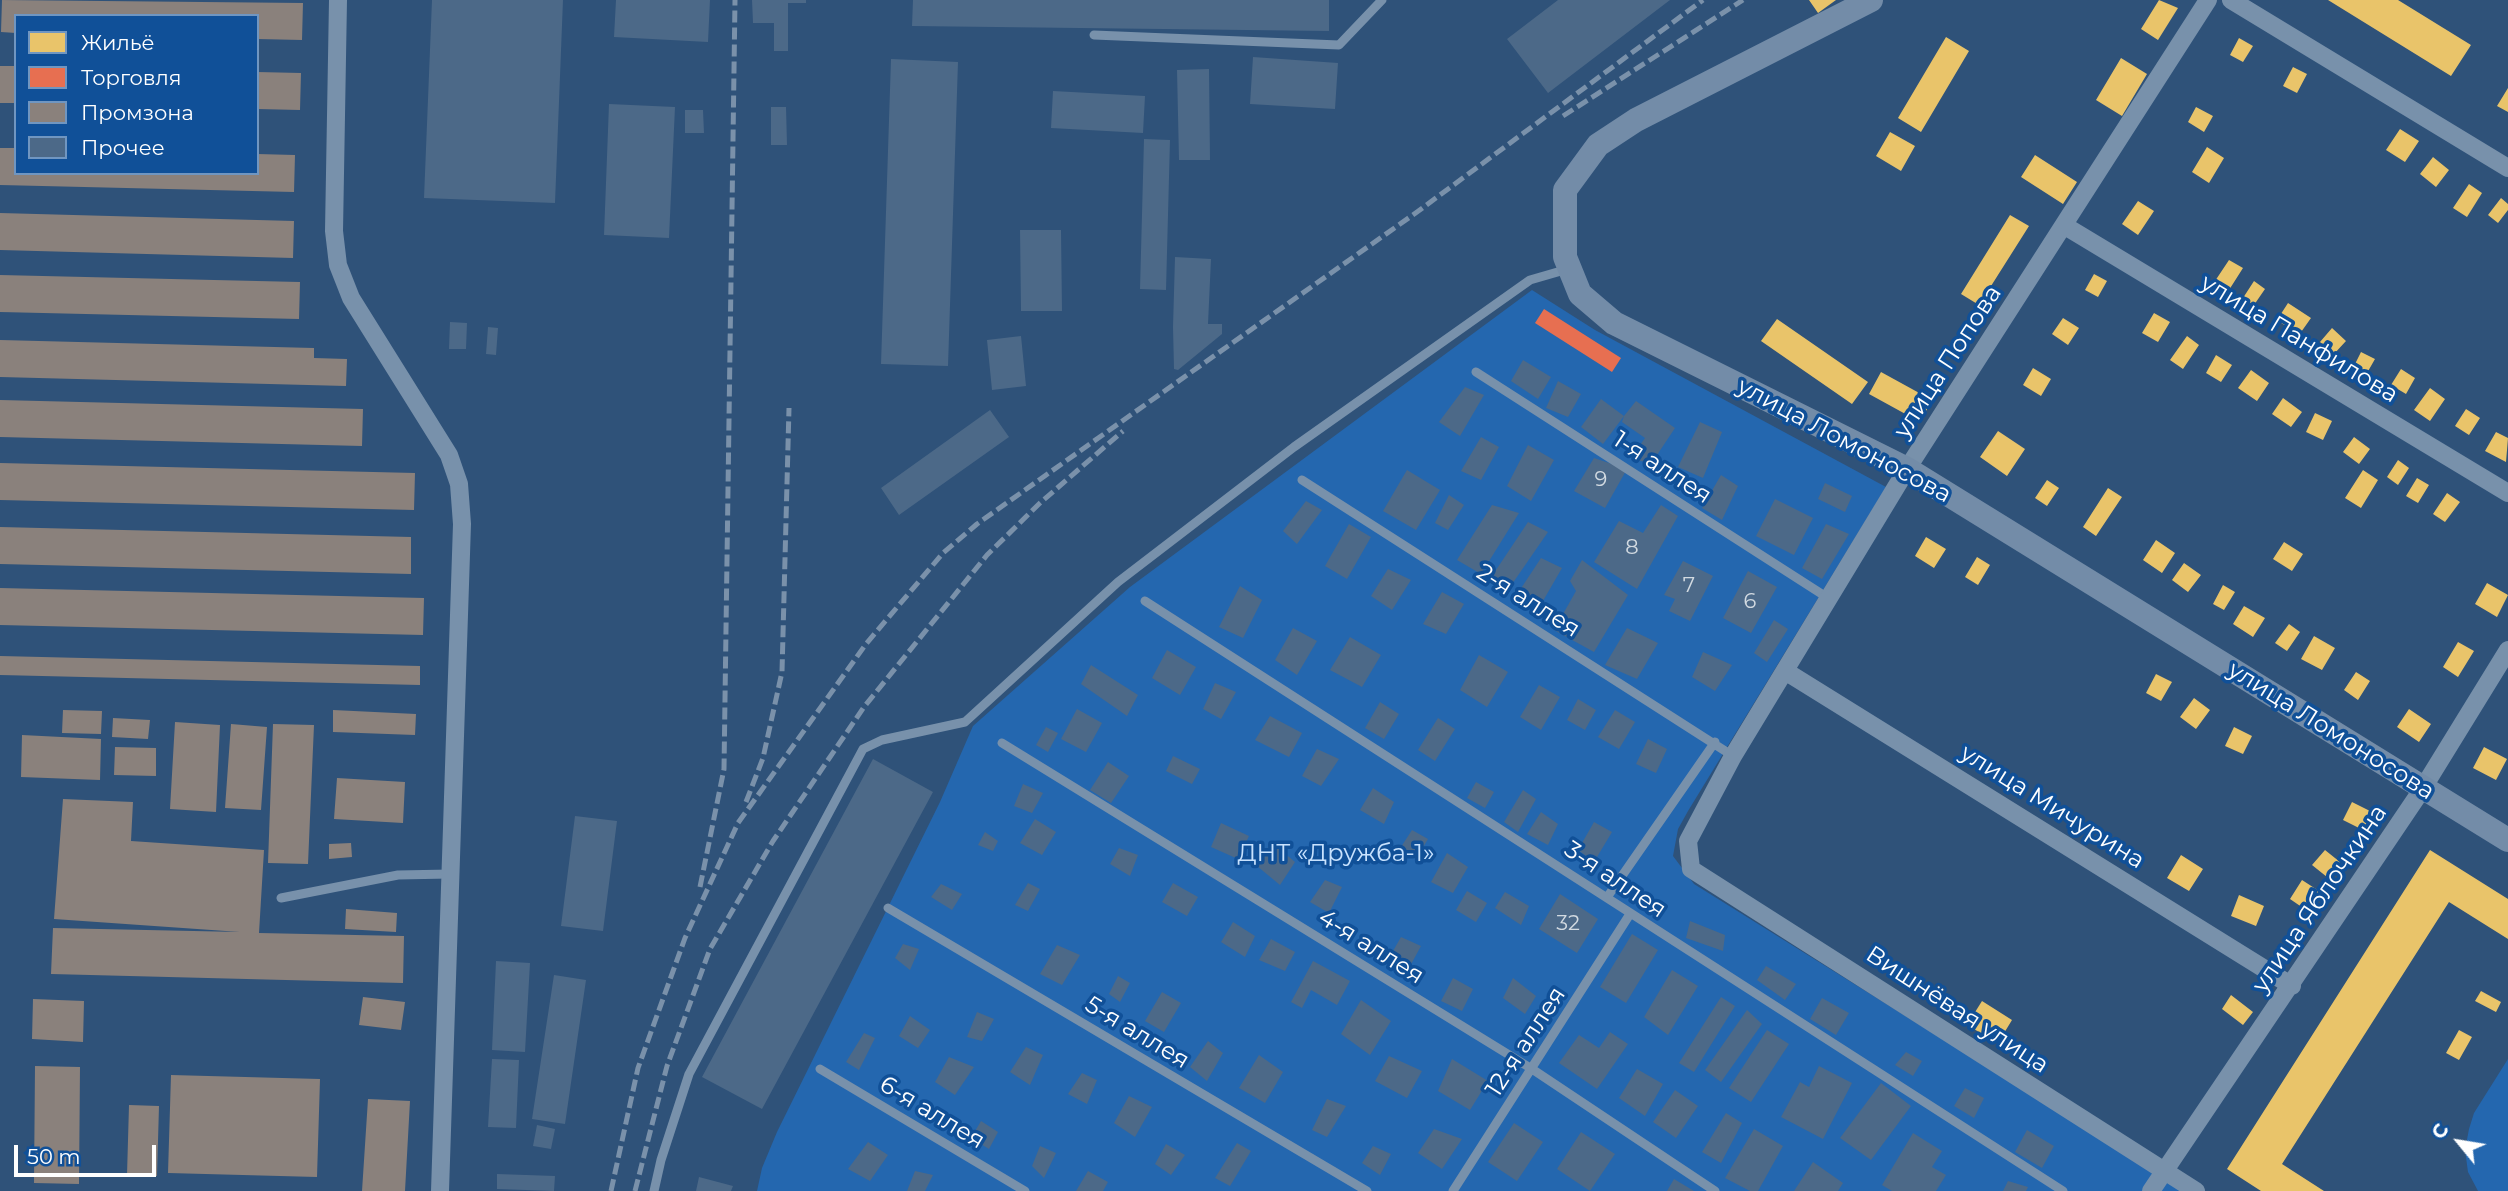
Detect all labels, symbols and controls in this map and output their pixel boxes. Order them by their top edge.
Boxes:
legend [14,14,259,175]
text: Жильё [81,30,155,55]
text: Торговля [81,65,182,90]
text: Промзона [81,100,194,125]
text: Прочее [81,135,165,160]
street label: улица Панфилова [2195,269,2403,409]
street label: улица Попова [1888,280,2008,444]
street label: улица Ломоносова [1732,372,1956,510]
street label: 1-я аллея [1607,426,1717,510]
house number: 9 [1595,467,1607,493]
house number: 8 [1625,535,1639,561]
street label: 2-я аллея [1471,558,1585,644]
house number: 7 [1683,573,1695,599]
house number: 6 [1744,589,1756,615]
street label: улица Ломоносова [2222,656,2440,806]
street label: улица Мичурина [1955,739,2149,875]
street label: улица Яблочкина [2247,800,2393,998]
street label: 3-я аллея [1559,836,1671,924]
park label: ДНТ «Дружба-1» [1238,840,1434,868]
street label: 4-я аллея [1313,903,1429,991]
house number: 32 [1556,911,1580,937]
street label: Вишнёвая улица [1860,940,2054,1080]
street label: 12-я аллея [1480,982,1572,1102]
street label: 5-я аллея [1080,991,1194,1075]
street label: 6-я аллея [874,1070,990,1156]
north arrow [2424,1107,2494,1177]
text: С [2427,1120,2454,1143]
scale bar [18,1132,159,1176]
text: 50 m [27,1144,81,1169]

